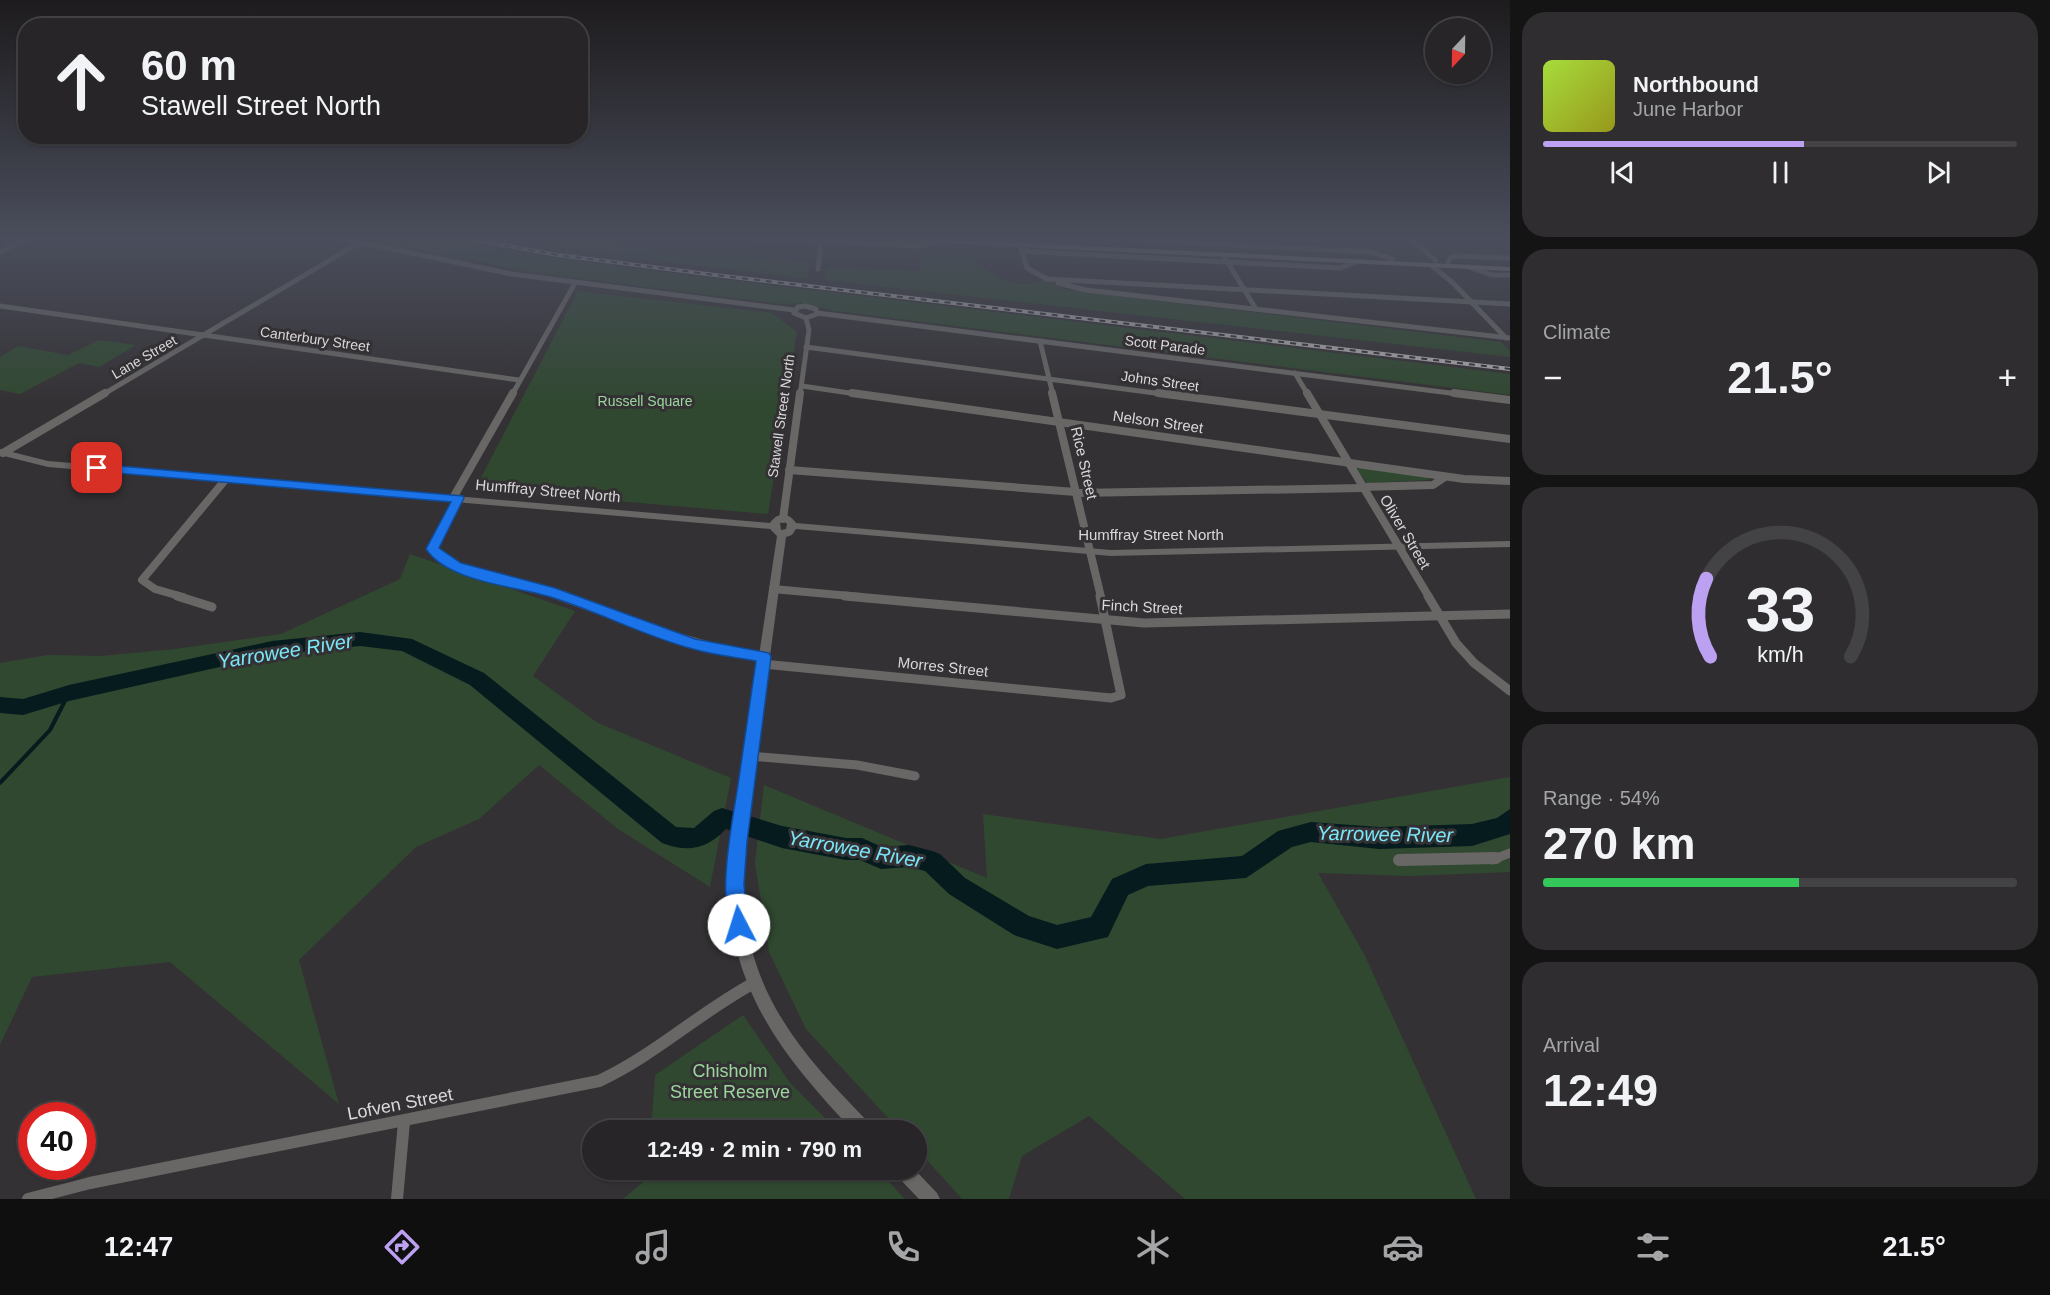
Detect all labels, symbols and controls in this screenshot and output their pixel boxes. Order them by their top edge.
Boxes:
north arrow [1425,18,1491,84]
map controls [1425,18,1491,84]
icon: ahead [42,42,120,120]
text: 60 m [141,42,237,89]
text: Northbound [1633,72,1759,97]
text: Stawell Street North [141,91,381,121]
text: June Harbor [1633,98,1743,120]
icon: previous [1606,156,1639,189]
icon: pause [1764,156,1797,189]
icon: next [1922,156,1955,189]
text: Climate [1543,321,1611,343]
street label: Canterbury Street [259,323,371,355]
street label: Lane Street [109,332,179,382]
street label: Scott Parade [1124,332,1206,358]
text: 21.5° [1727,352,1833,403]
street label: Stawell Street North [764,353,798,479]
text: − [1543,359,1562,396]
text: + [1998,359,2017,396]
street label: Johns Street [1120,368,1200,394]
park label: Russell Square [598,393,693,409]
street label: Nelson Street [1112,407,1205,436]
street label: Rice Street [1068,425,1101,502]
pin [71,442,122,493]
icon: arrive [80,451,113,484]
street label: Humffray Street North [475,476,621,505]
street label: Oliver Street [1377,492,1435,573]
street label: Humffray Street North [1078,526,1224,543]
text: 33 [1745,575,1815,644]
street label: Finch Street [1101,596,1184,617]
water label: Yarrowee River [216,629,355,673]
text: km/h [1757,643,1803,667]
street label: Morres Street [897,653,990,680]
text: Range · 54% [1543,787,1660,809]
text: 270 km [1543,818,1696,869]
water label: Yarrowee River [1317,822,1455,846]
water label: Yarrowee River [786,826,925,872]
position arrow [707,893,771,957]
text: Arrival [1543,1034,1600,1056]
park label: Chisholm Street Reserve [670,1061,790,1102]
text: 12:49 [1543,1065,1658,1116]
street label: Lofven Street [346,1084,454,1124]
speed limit sign: 40 [18,1102,96,1180]
text: 12:49 · 2 min · 790 m [647,1137,862,1162]
icon: directions [381,1226,423,1268]
icon: music [632,1226,674,1268]
icon: phone [882,1226,924,1268]
icon: climate [1132,1226,1174,1268]
icon: car [1382,1226,1424,1268]
icon: filters [1632,1226,1674,1268]
text: 12:47 [104,1232,173,1262]
text: 21.5° [1882,1232,1946,1262]

